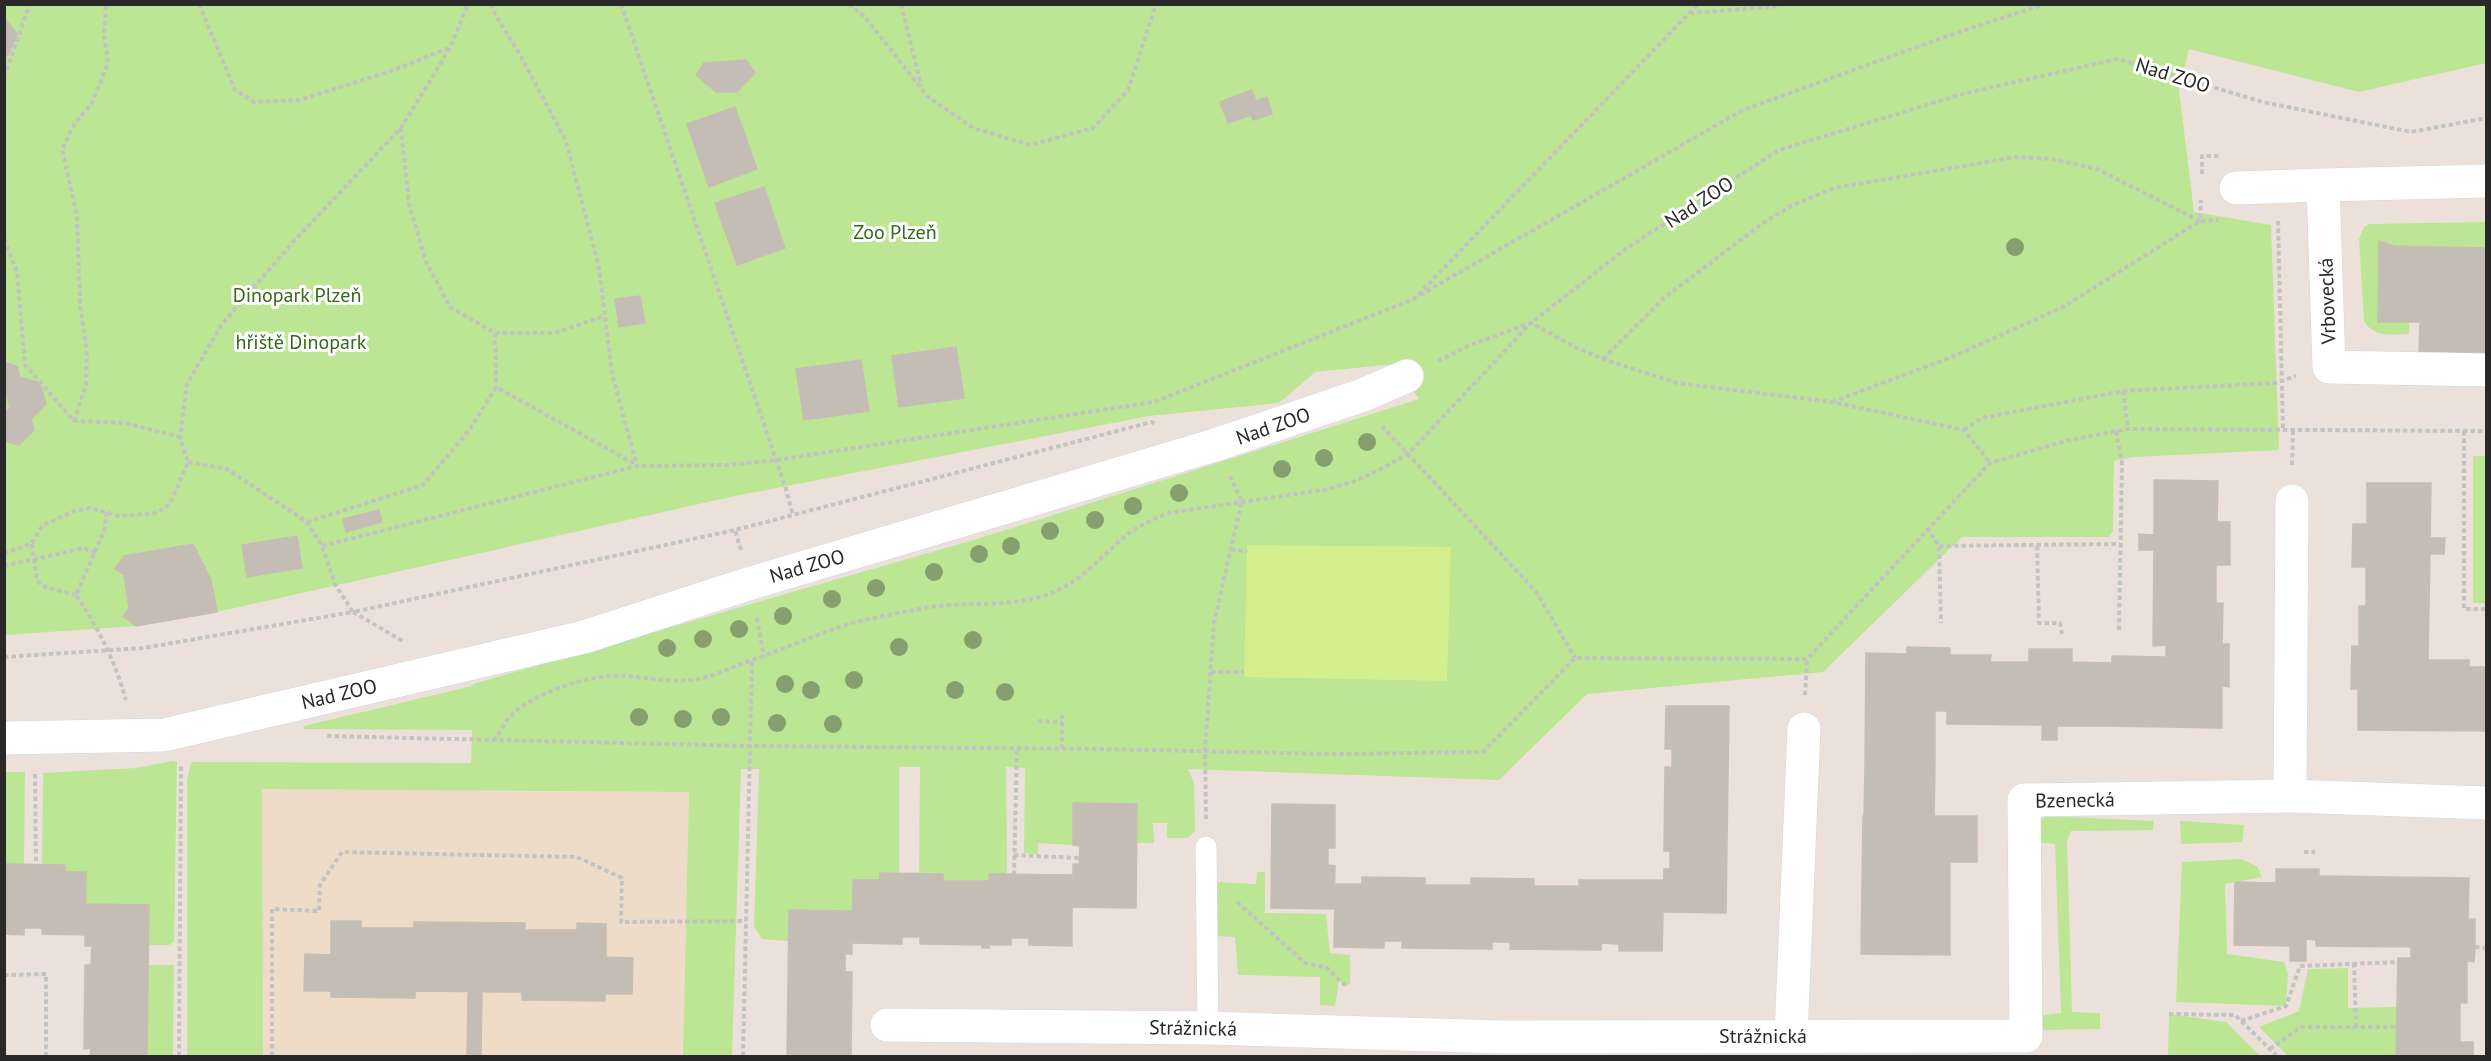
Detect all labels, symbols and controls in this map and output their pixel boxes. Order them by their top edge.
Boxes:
street label: Nad ZOO [2132,51,2214,99]
street label: Nad ZOO [1660,170,1738,234]
park label: Zoo Plzeň [853,219,937,245]
street label: Vrbovecká [2313,257,2342,346]
park label: Dinopark Plzeň [233,282,361,308]
park label: hřiště Dinopark [236,329,367,355]
street label: Nad ZOO [1232,401,1314,451]
street label: Nad ZOO [766,543,848,589]
street label: Nad ZOO [299,673,379,715]
street label: Bzenecká [2035,786,2115,814]
street label: Strážnická [1149,1014,1237,1042]
street label: Strážnická [1719,1023,1807,1049]

